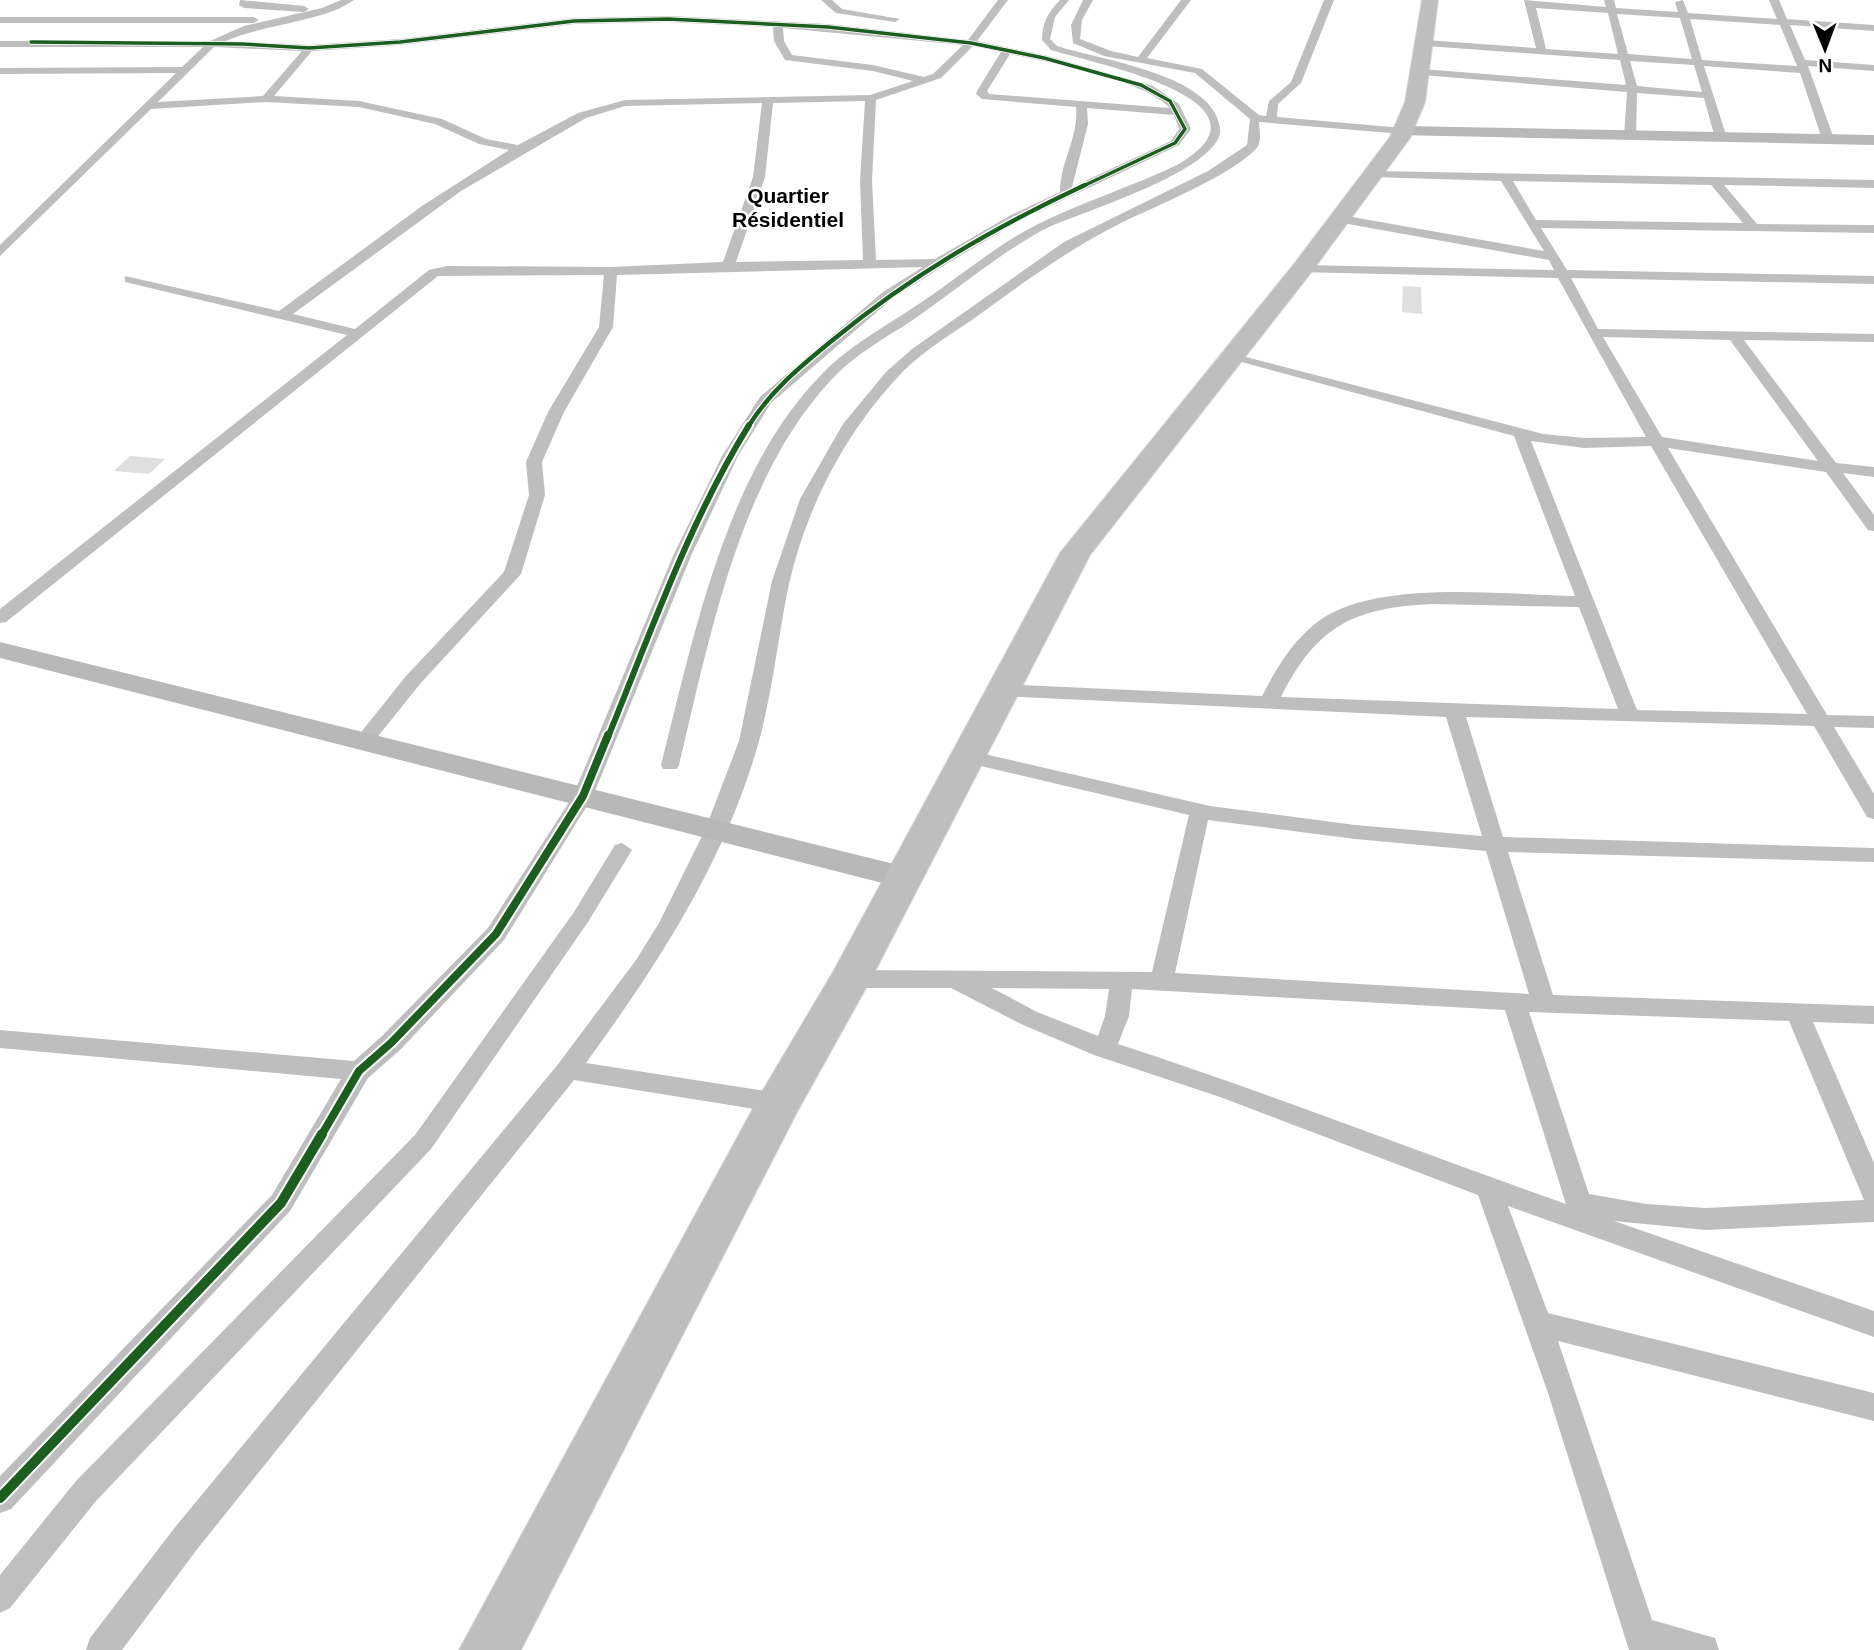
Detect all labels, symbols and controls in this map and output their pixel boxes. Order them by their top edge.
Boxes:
north arrow [1790,14,1860,84]
text: N [1818,55,1832,76]
district label: Quartier Résidentiel [732,184,844,231]

